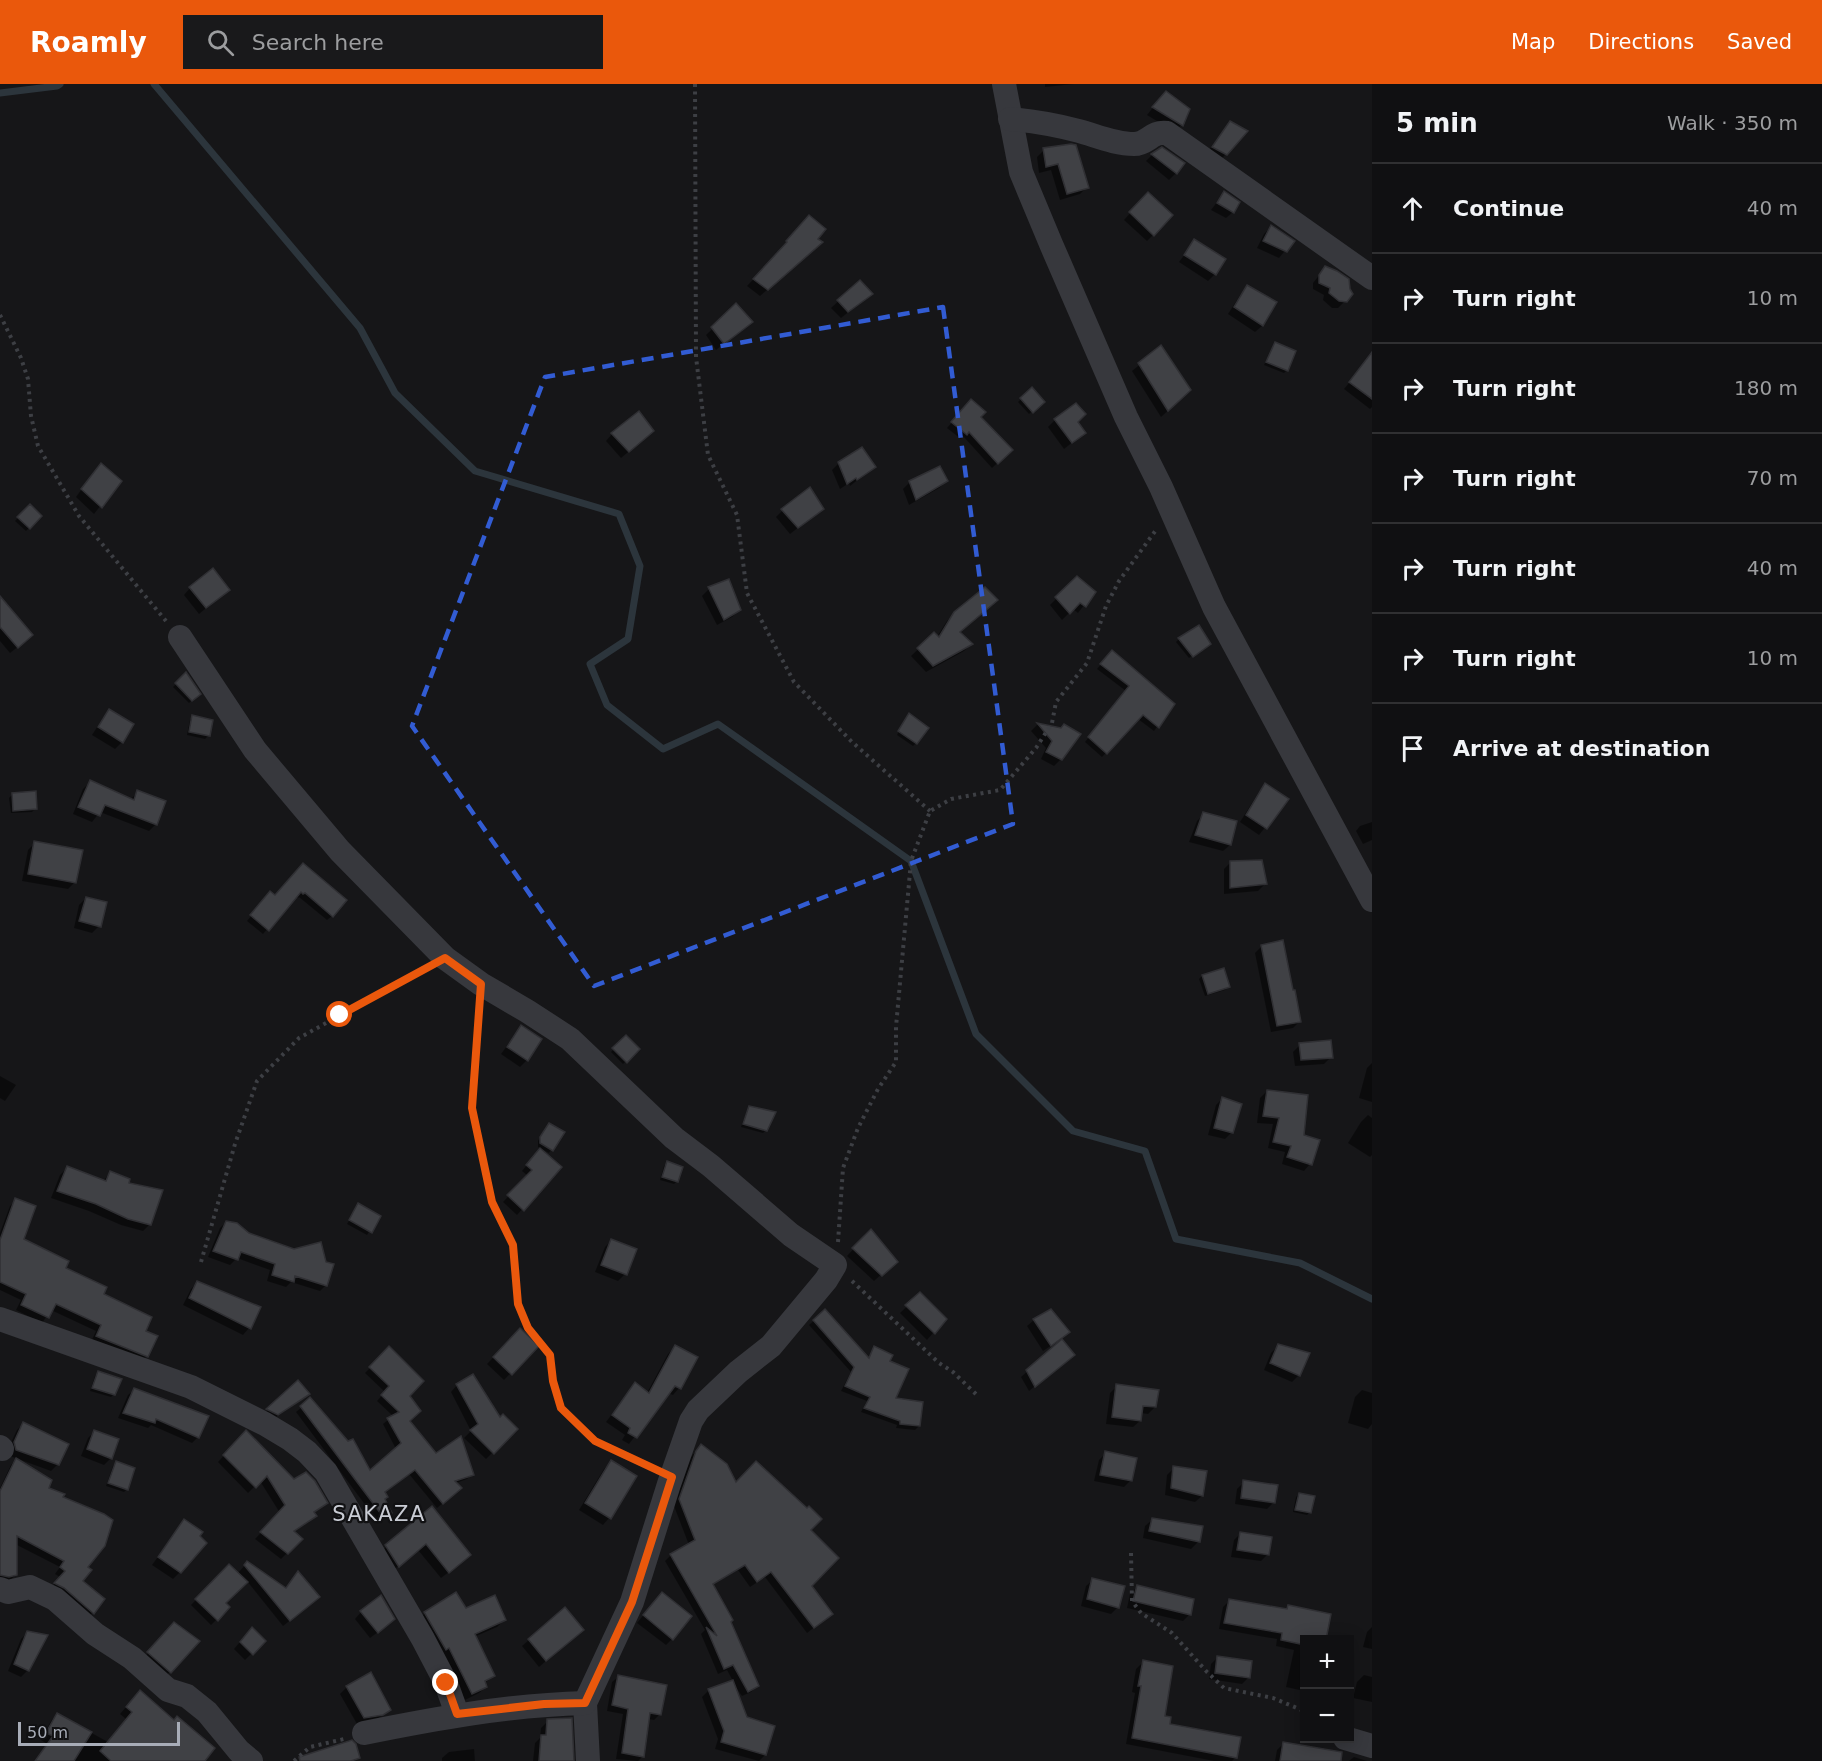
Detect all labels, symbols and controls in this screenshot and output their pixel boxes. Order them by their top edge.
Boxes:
search box [183,15,603,69]
text: Roamly [30,26,147,59]
icon: search [204,26,237,59]
text: Search here [252,30,384,55]
text: Map [1511,30,1555,54]
text: Directions [1588,30,1694,54]
text: Saved [1727,30,1792,54]
text: 5 min [1396,108,1478,138]
text: Walk · 350 m [1667,111,1798,135]
icon: ahead [1396,192,1429,225]
text: Continue [1453,196,1564,221]
text: 40 m [1747,196,1798,220]
icon: right [1396,282,1429,315]
text: Turn right [1453,286,1576,311]
text: 10 m [1747,286,1798,310]
icon: right [1396,372,1429,405]
text: Turn right [1453,376,1576,401]
text: 180 m [1734,376,1798,400]
icon: right [1396,462,1429,495]
text: Turn right [1453,466,1576,491]
text: 70 m [1747,466,1798,490]
icon: right [1396,552,1429,585]
text: Turn right [1453,556,1576,581]
text: 40 m [1747,556,1798,580]
icon: right [1396,642,1429,675]
text: Turn right [1453,646,1576,671]
text: 10 m [1747,646,1798,670]
icon: arrive [1396,732,1429,765]
text: Arrive at destination [1453,736,1710,761]
route start [326,1001,352,1027]
district label: SAKAZA [332,1502,426,1526]
map controls [1300,1635,1354,1743]
button: + [1300,1635,1354,1689]
route end [432,1669,458,1695]
button: − [1300,1689,1354,1743]
scale bar [18,1719,180,1746]
text: 50 m [27,1723,68,1742]

